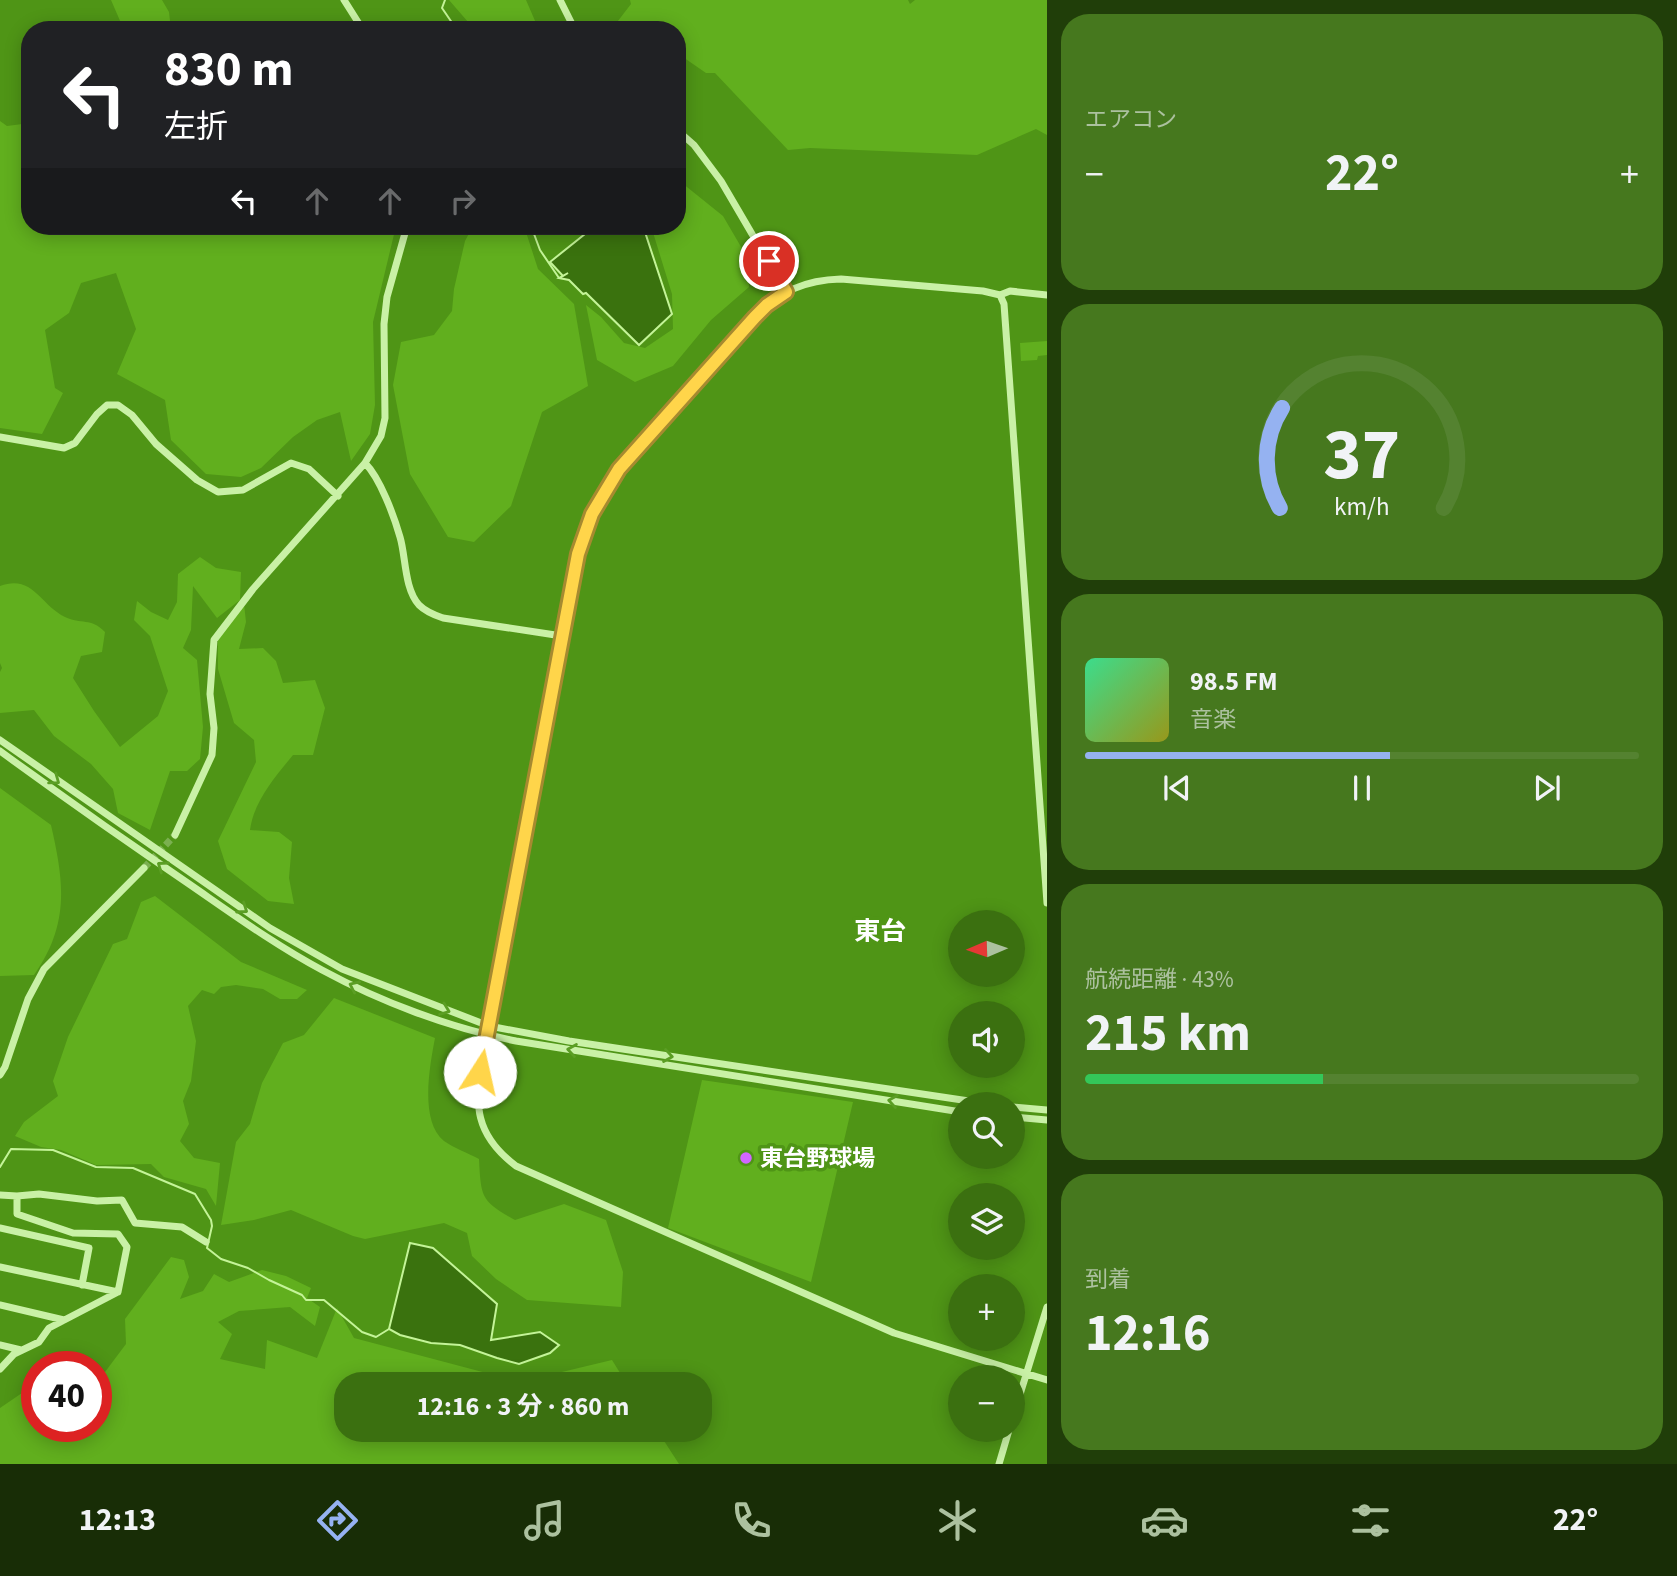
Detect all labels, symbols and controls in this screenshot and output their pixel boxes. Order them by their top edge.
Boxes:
text: 830 m [164,35,293,105]
icon: left [49,49,140,140]
text: エアコン [1085,103,1177,136]
text: 左折 [164,104,228,150]
text: 22° [1325,137,1399,211]
text: − [1085,148,1104,202]
text: + [1620,148,1639,202]
icon: left [225,182,263,220]
icon: ahead [298,182,336,220]
icon: ahead [371,182,409,220]
icon: right [444,182,482,220]
pin [739,231,799,291]
icon: arrive [750,242,788,280]
text: 37 [1324,403,1400,507]
text: km/h [1334,489,1390,525]
text: 98.5 FM [1190,663,1278,700]
text: 音楽 [1190,703,1236,736]
icon: previous [1158,769,1196,807]
icon: pause [1343,769,1381,807]
icon: next [1528,769,1566,807]
one-way arrow [47,771,60,784]
one-way arrow [157,862,170,874]
one-way arrow [235,901,248,913]
north arrow [948,910,1026,987]
map controls [948,910,1025,1442]
district label: 東台 [854,913,906,950]
text: 航続距離 · 43% [1085,963,1234,996]
one-way arrow [349,981,362,995]
text: 215 km [1085,997,1251,1071]
one-way arrow [439,1001,451,1015]
button: sound [948,1001,1025,1078]
position arrow [443,1035,517,1109]
one-way arrow [566,1043,578,1058]
one-way arrow [662,1048,673,1063]
button: search [948,1092,1025,1169]
one-way arrow [887,1094,899,1109]
place label: 東台野球場 [760,1142,875,1175]
marker: 東台野球場 [738,1150,754,1166]
button: layers [948,1183,1025,1260]
text: 到着 [1085,1263,1131,1296]
button: + [948,1274,1025,1351]
text: 12:16 [1085,1297,1210,1371]
speed limit sign: 40 [21,1351,112,1442]
button: − [948,1365,1025,1442]
text: 12:16 · 3 分 · 860 m [417,1388,629,1425]
icon: directions [313,1496,362,1545]
icon: music [520,1496,569,1545]
icon: phone [727,1496,776,1545]
icon: climate [933,1496,982,1545]
icon: car [1140,1496,1189,1545]
icon: filters [1346,1496,1395,1545]
text: 12:13 [79,1497,156,1543]
text: 22° [1553,1497,1598,1543]

